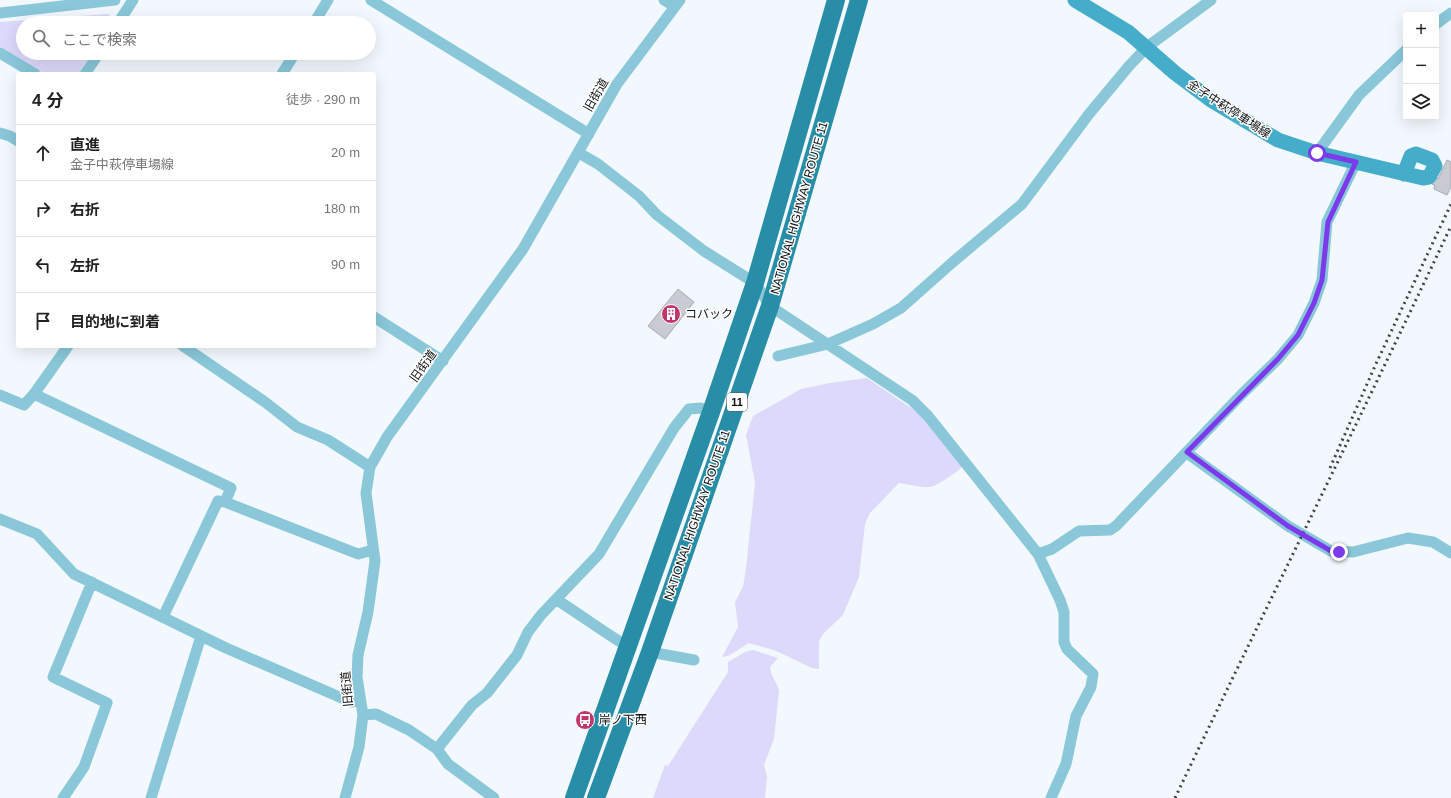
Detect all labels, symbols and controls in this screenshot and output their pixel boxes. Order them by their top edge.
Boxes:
map controls [1403,12,1439,120]
button: + [1403,12,1439,48]
search box [16,16,376,60]
icon: search [30,27,52,49]
text: ここで検索 [62,31,137,48]
button: − [1403,48,1439,84]
street label: 旧街道 [581,76,611,114]
street label: 金子中萩停車場線 [1185,77,1273,141]
button: layers [1403,84,1439,120]
text: 4 分 [32,91,63,110]
text: 徒歩 · 290 m [286,92,360,107]
street label: NATIONAL HIGHWAY ROUTE 11 [768,120,830,296]
text: 直進 [70,136,100,153]
icon: ahead [32,142,54,164]
route start [1308,144,1326,162]
text: 20 m [331,145,360,160]
text: 金子中萩停車場線 [70,157,174,172]
icon: right [32,198,54,220]
text: 右折 [70,201,100,218]
text: 180 m [324,201,360,216]
icon: left [32,254,54,276]
text: 左折 [70,257,100,274]
text: 90 m [331,257,360,272]
building icon: コバック [660,303,682,325]
place label: コバック [685,307,733,321]
icon: arrive [32,310,54,332]
text: 目的地に到着 [70,313,160,330]
street label: 旧街道 [407,347,439,385]
road number: 11 [727,393,747,411]
street label: NATIONAL HIGHWAY ROUTE 11 [661,428,733,602]
route end [1330,543,1348,561]
street label: 旧街道 [338,670,356,708]
bus stop icon: 岸ノ下西 [574,709,596,731]
place label: 岸ノ下西 [599,713,647,727]

